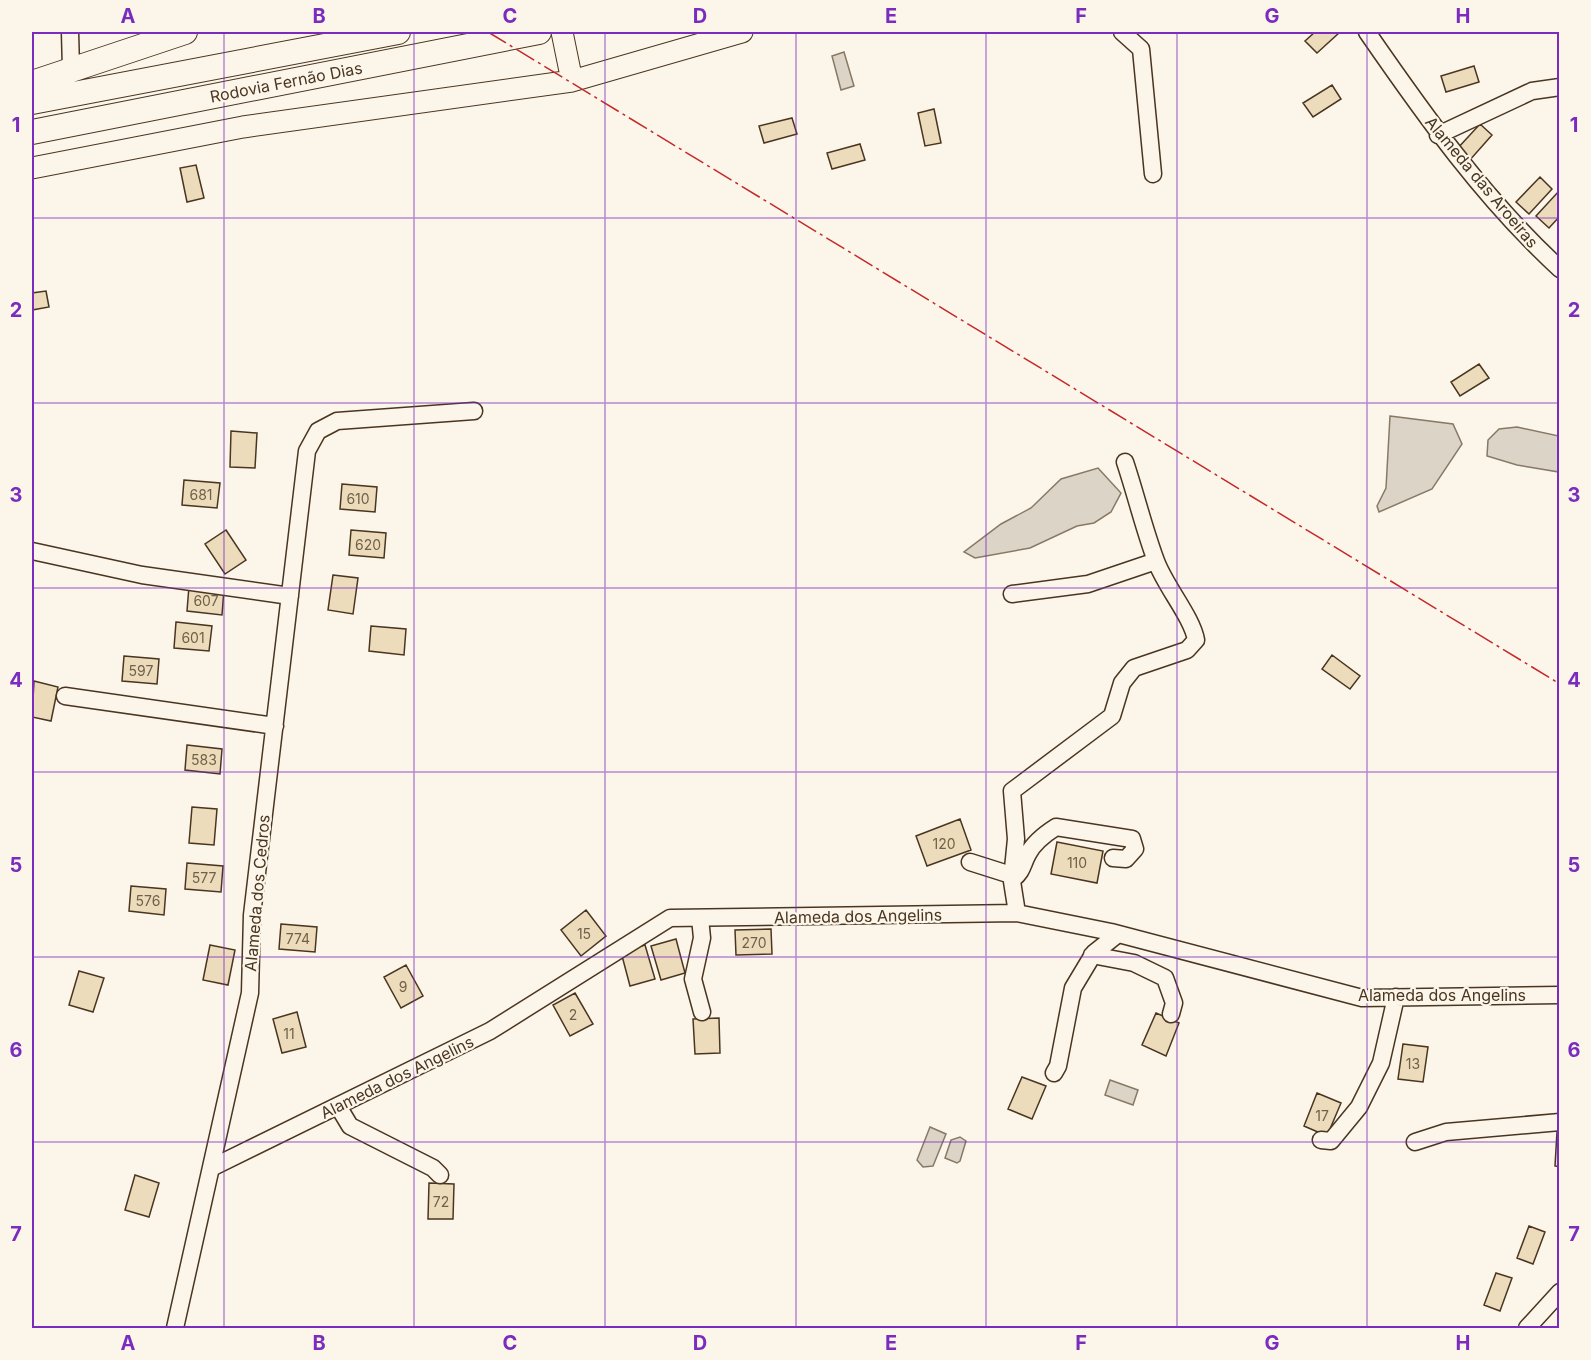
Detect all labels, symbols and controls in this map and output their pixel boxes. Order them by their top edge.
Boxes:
text: A [121,4,136,28]
text: B [312,4,326,28]
text: C [503,4,517,28]
text: D [693,4,707,28]
text: E [885,4,897,28]
text: F [1075,4,1087,28]
text: G [1264,4,1280,28]
text: H [1456,4,1470,28]
street label: Rodovia Fernão Dias [208,57,364,107]
street label: Alameda das Aroeiras [1421,112,1543,252]
text: 1 [12,113,20,137]
text: 1 [1570,113,1578,137]
text: 2 [10,298,22,322]
text: 2 [1568,298,1580,322]
text: 3 [10,483,22,507]
text: 3 [1568,483,1580,507]
house number: 681 [189,486,213,503]
house number: 610 [346,490,370,507]
house number: 620 [355,536,381,553]
house number: 607 [193,592,219,609]
house number: 601 [181,629,205,646]
house number: 597 [129,662,153,679]
text: 4 [9,668,23,692]
text: 4 [1567,668,1581,692]
house number: 583 [191,751,217,768]
street label: Alameda dos Cedros [240,814,274,972]
house number: 120 [932,835,956,852]
text: 5 [10,853,22,877]
text: 5 [1568,853,1580,877]
house number: 110 [1067,854,1087,871]
house number: 577 [192,869,216,886]
house number: 576 [136,892,160,909]
street label: Alameda dos Angelins [774,905,942,927]
house number: 15 [577,925,591,942]
house number: 774 [286,930,310,947]
house number: 270 [741,934,767,951]
house number: 9 [399,978,407,995]
street label: Alameda dos Angelins [1358,985,1526,1005]
house number: 2 [569,1006,577,1023]
house number: 11 [283,1025,295,1042]
street label: Alameda dos Angelins [317,1031,477,1123]
text: 6 [10,1038,23,1062]
text: 6 [1568,1038,1581,1062]
house number: 13 [1406,1055,1420,1072]
house number: 17 [1315,1107,1329,1124]
house number: 72 [433,1193,449,1210]
text: 7 [10,1222,22,1246]
text: 7 [1568,1222,1580,1246]
text: A [121,1331,136,1355]
text: B [312,1331,326,1355]
text: C [503,1331,517,1355]
text: D [693,1331,707,1355]
text: E [885,1331,897,1355]
text: F [1075,1331,1087,1355]
text: G [1264,1331,1280,1355]
text: H [1456,1331,1470,1355]

